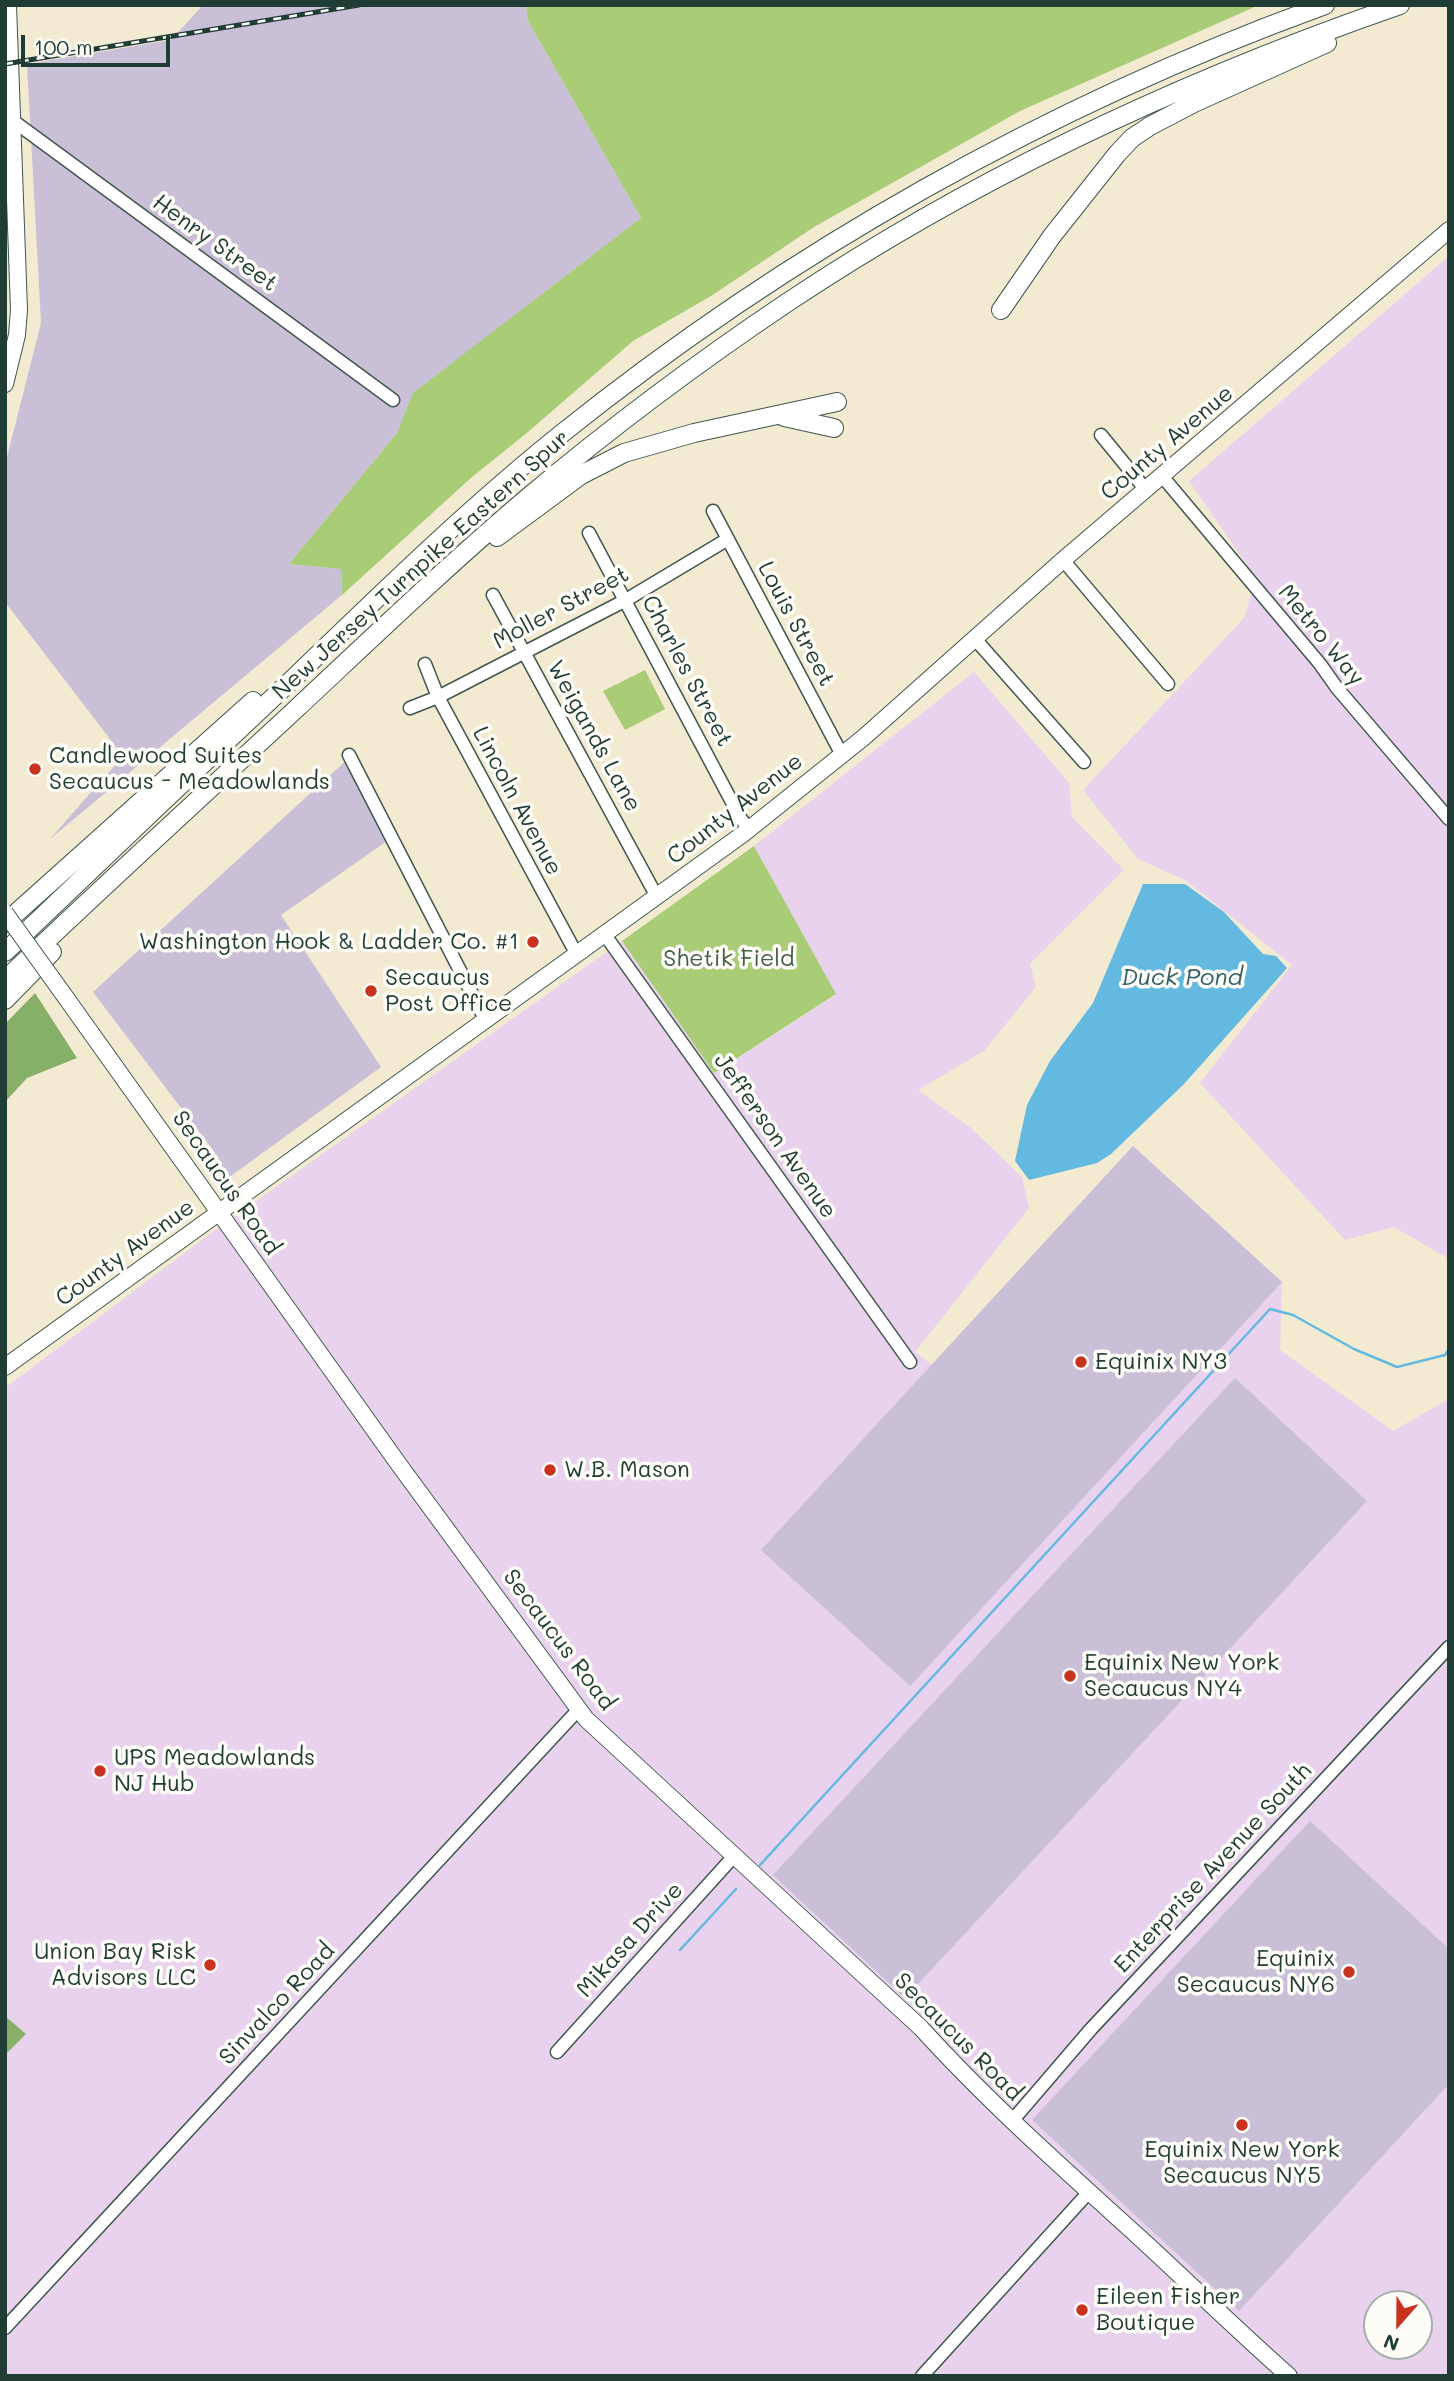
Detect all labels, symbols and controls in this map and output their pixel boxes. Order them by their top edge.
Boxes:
scale bar [24,21,173,65]
text: 100 m [34,33,93,60]
street label: Henry Street [147,188,283,298]
street label: County Avenue [1095,380,1239,506]
street label: New Jersey Turnpike Eastern Spur [267,424,575,706]
street label: Louis Street [752,557,840,691]
street label: Moller Street [488,561,634,655]
street label: Metro Way [1272,579,1370,691]
street label: Charles Street [636,591,738,751]
street label: Weigands Lane [541,656,647,816]
street label: Lincoln Avenue [466,722,568,880]
place label: Candlewood Suites Secaucus - Meadowlands [49,742,330,796]
street label: County Avenue [662,748,808,870]
marker: Candlewood Suites Secaucus - Meadowlands [27,761,43,777]
place label: Washington Hook & Ladder Co. #1 [139,928,519,956]
marker: Washington Hook & Ladder Co. #1 [525,934,541,950]
park label: Shetik Field [663,945,795,973]
place label: Secaucus Post Office [385,964,512,1018]
water label: Duck Pond [1121,964,1243,992]
marker: Secaucus Post Office [363,983,379,999]
street label: Jefferson Avenue [708,1048,842,1224]
street label: Secaucus Road [166,1106,286,1260]
street label: County Avenue [50,1194,200,1312]
place label: Equinix NY3 [1095,1348,1227,1376]
marker: Equinix NY3 [1073,1354,1089,1370]
place label: W.B. Mason [564,1456,690,1484]
marker: W.B. Mason [542,1462,558,1478]
street label: Secaucus Road [497,1564,621,1716]
place label: Equinix New York Secaucus NY4 [1084,1649,1279,1703]
marker: Equinix New York Secaucus NY4 [1062,1668,1078,1684]
place label: UPS Meadowlands NJ Hub [114,1744,315,1798]
street label: Enterprise Avenue South [1109,1757,1317,1979]
marker: UPS Meadowlands NJ Hub [92,1763,108,1779]
street label: Mikasa Drive [571,1877,689,2003]
street label: Sinvalco Road [213,1937,341,2071]
place label: Union Bay Risk Advisors LLC [34,1938,196,1992]
place label: Equinix Secaucus NY6 [1177,1945,1335,1999]
marker: Union Bay Risk Advisors LLC [202,1957,218,1973]
marker: Equinix Secaucus NY6 [1341,1964,1357,1980]
street label: Secaucus Road [888,1967,1028,2107]
marker: Equinix New York Secaucus NY5 [1234,2117,1250,2133]
place label: Equinix New York Secaucus NY5 [1144,2136,1340,2190]
place label: Eileen Fisher Boutique [1096,2283,1240,2337]
north arrow [1363,2290,1433,2360]
marker: Eileen Fisher Boutique [1074,2302,1090,2318]
text: N [1380,2329,1402,2357]

